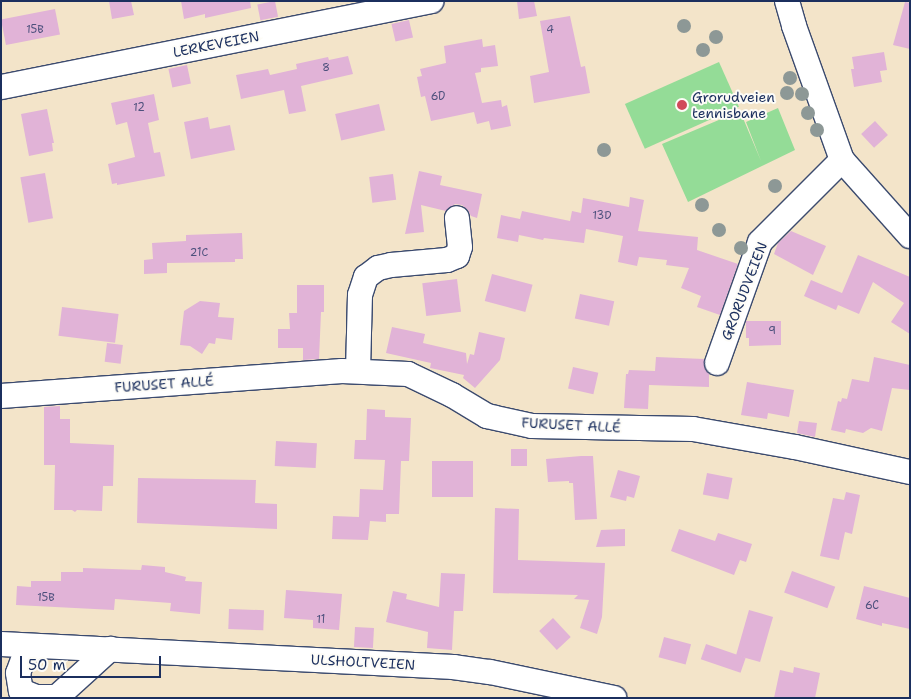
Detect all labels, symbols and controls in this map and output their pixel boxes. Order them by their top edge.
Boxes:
house number: 15B [26,23,44,37]
house number: 4 [546,23,554,37]
street label: LERKEVEIEN [171,27,261,61]
house number: 8 [322,61,330,75]
place label: Grorudveien tennisbane [692,89,775,121]
house number: 6D [431,90,445,104]
marker: Grorudveien tennisbane [676,99,688,111]
house number: 12 [133,101,145,115]
house number: 13D [593,209,611,223]
street label: GRORUDVEIEN [718,240,770,342]
house number: 21C [190,246,208,260]
house number: 9 [768,324,776,338]
street label: FURUSET ALLÉ [114,372,214,396]
street label: FURUSET ALLÉ [521,414,621,436]
house number: 15B [37,591,55,605]
house number: 6C [865,599,879,613]
house number: 11 [317,613,325,627]
scale bar [22,646,164,678]
street label: ULSHOLTVEIEN [310,651,416,673]
text: 50 m [28,655,66,675]

